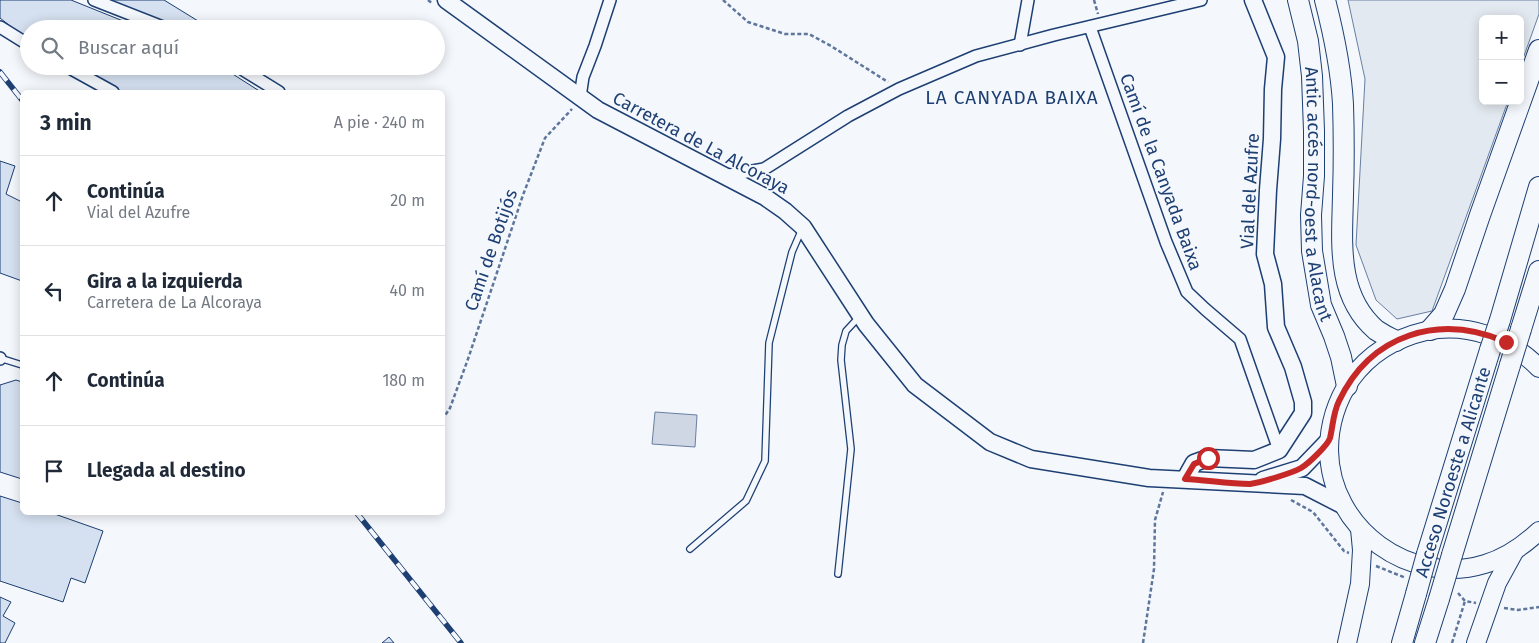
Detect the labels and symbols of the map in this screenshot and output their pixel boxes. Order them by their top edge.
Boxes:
street label: Antic accés nord-oest a Alacant [1300,65,1338,325]
street label: Camí de la Canyada Baixa [1115,71,1207,273]
district label: LA CANYADA BAIXA [925,86,1099,109]
street label: Carretera de La Alcoraya [609,87,793,199]
street label: Vial del Azufre [1236,132,1264,250]
street label: Camí de Botijós [460,186,522,314]
route end [1495,331,1518,354]
street label: Acceso Noroeste a Alicante [1410,364,1496,580]
route start [1197,447,1220,470]

